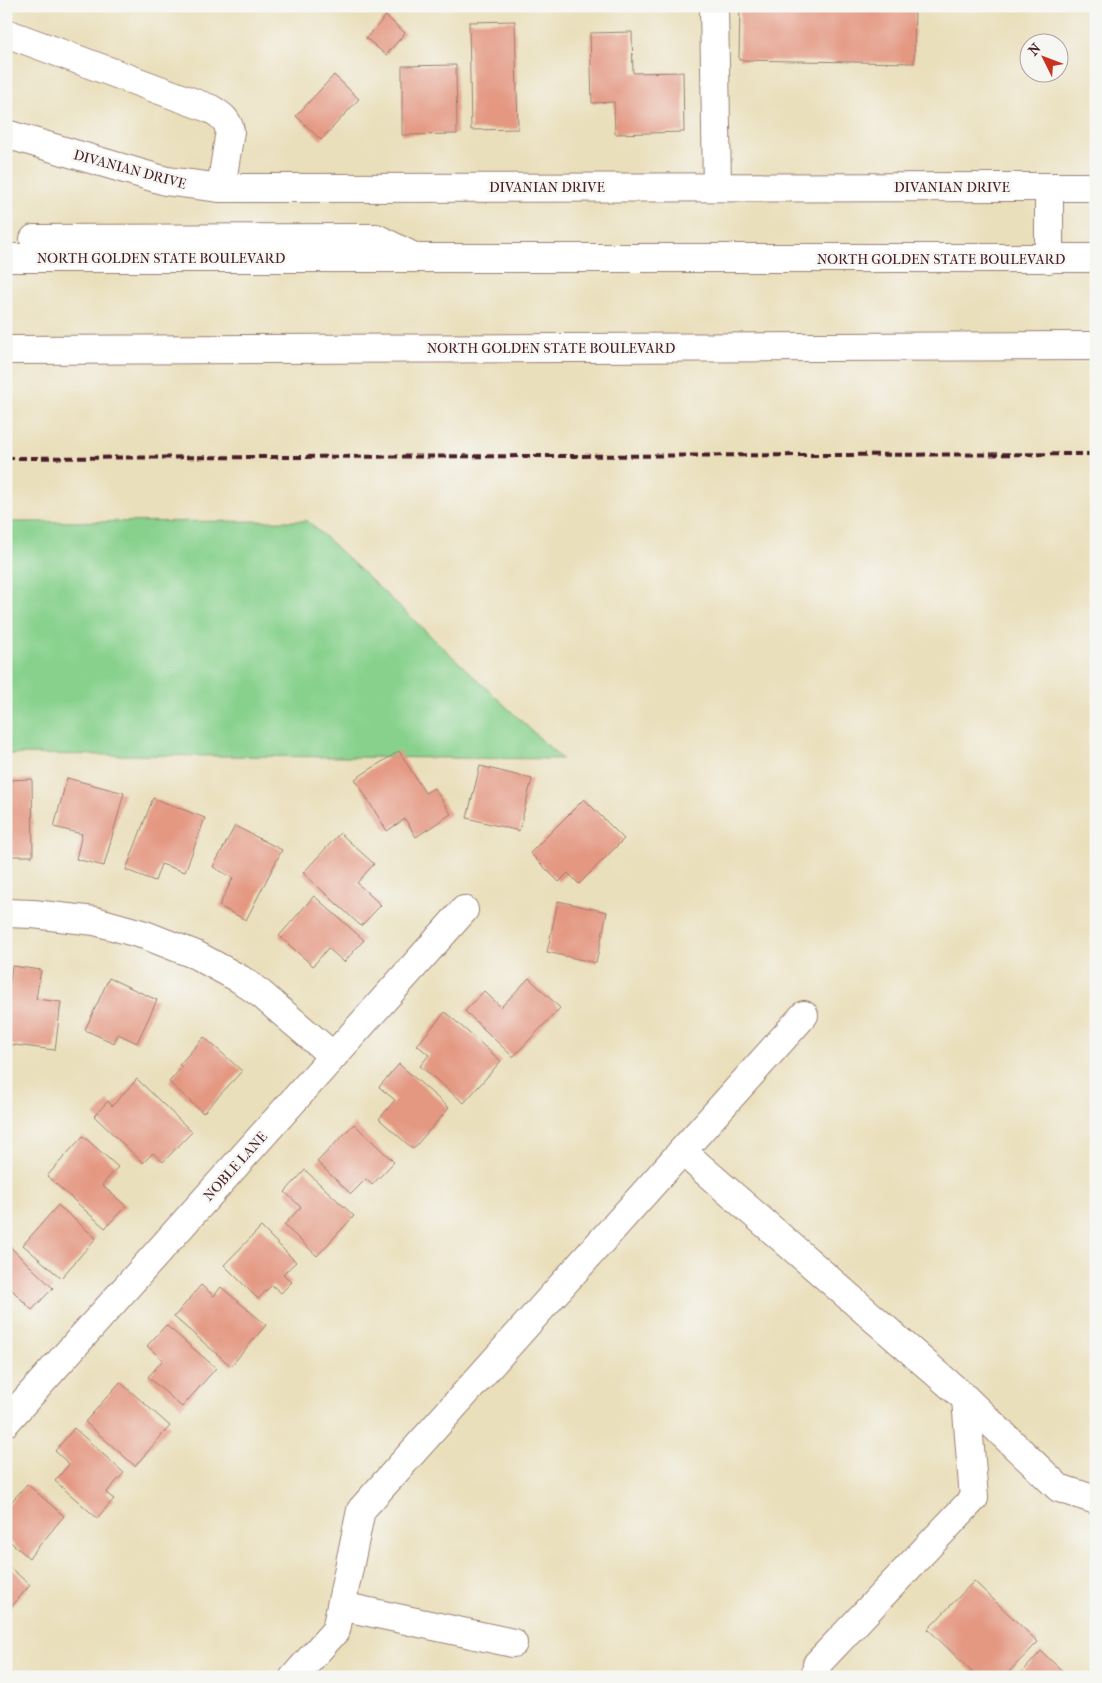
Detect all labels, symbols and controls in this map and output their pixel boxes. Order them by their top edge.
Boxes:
north arrow [1020,32,1070,82]
text: N [1025,40,1045,59]
street label: DIVANIAN DRIVE [72,146,189,193]
street label: DIVANIAN DRIVE [489,179,605,196]
street label: DIVANIAN DRIVE [894,179,1010,196]
street label: NORTH GOLDEN STATE BOULEVARD [37,250,286,267]
street label: NORTH GOLDEN STATE BOULEVARD [817,251,1066,268]
street label: NORTH GOLDEN STATE BOULEVARD [427,340,676,357]
street label: NOBLE LANE [200,1128,271,1204]

